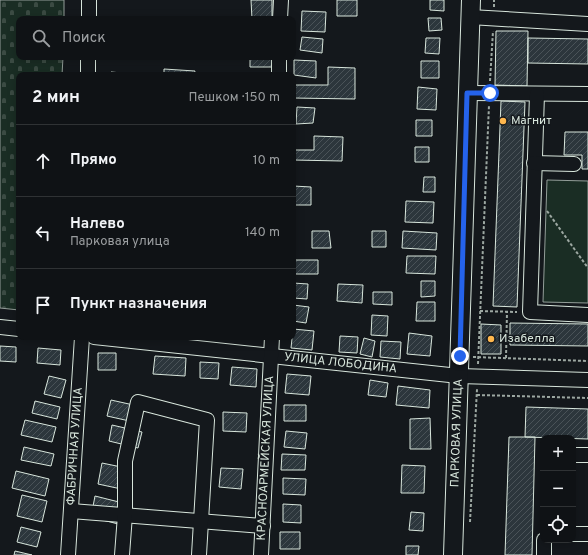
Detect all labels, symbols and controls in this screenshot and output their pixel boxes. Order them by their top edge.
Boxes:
search box [16,16,296,60]
icon: search [30,27,52,49]
text: Поиск [62,29,106,48]
route start [481,84,499,102]
text: 2 мин [32,87,80,109]
text: Пешком · 150 m [188,90,280,106]
place label: Магнит [511,113,552,129]
marker: Магнит [498,116,508,126]
icon: ahead [32,150,54,172]
text: Прямо [70,151,117,170]
text: 10 m [253,153,280,169]
text: Налево [70,215,125,234]
icon: left [32,222,54,244]
text: 140 m [245,225,280,241]
text: Парковая улица [70,234,170,250]
icon: arrive [32,294,54,316]
text: Пункт назначения [70,295,207,314]
place label: Изабелла [499,331,555,347]
marker: Изабелла [486,334,496,344]
route end [451,347,469,365]
street label: УЛИЦА ЛОБОДИНА [283,349,398,377]
street label: КРАСНОАРМЕЙСКАЯ УЛИЦА [254,375,278,541]
street label: ПАРКОВАЯ УЛИЦА [447,378,467,488]
street label: ФАБРИЧНАЯ УЛИЦА [63,387,87,506]
map controls [540,435,576,543]
button: + [540,435,576,471]
button: − [540,471,576,507]
button: locate [540,507,576,543]

